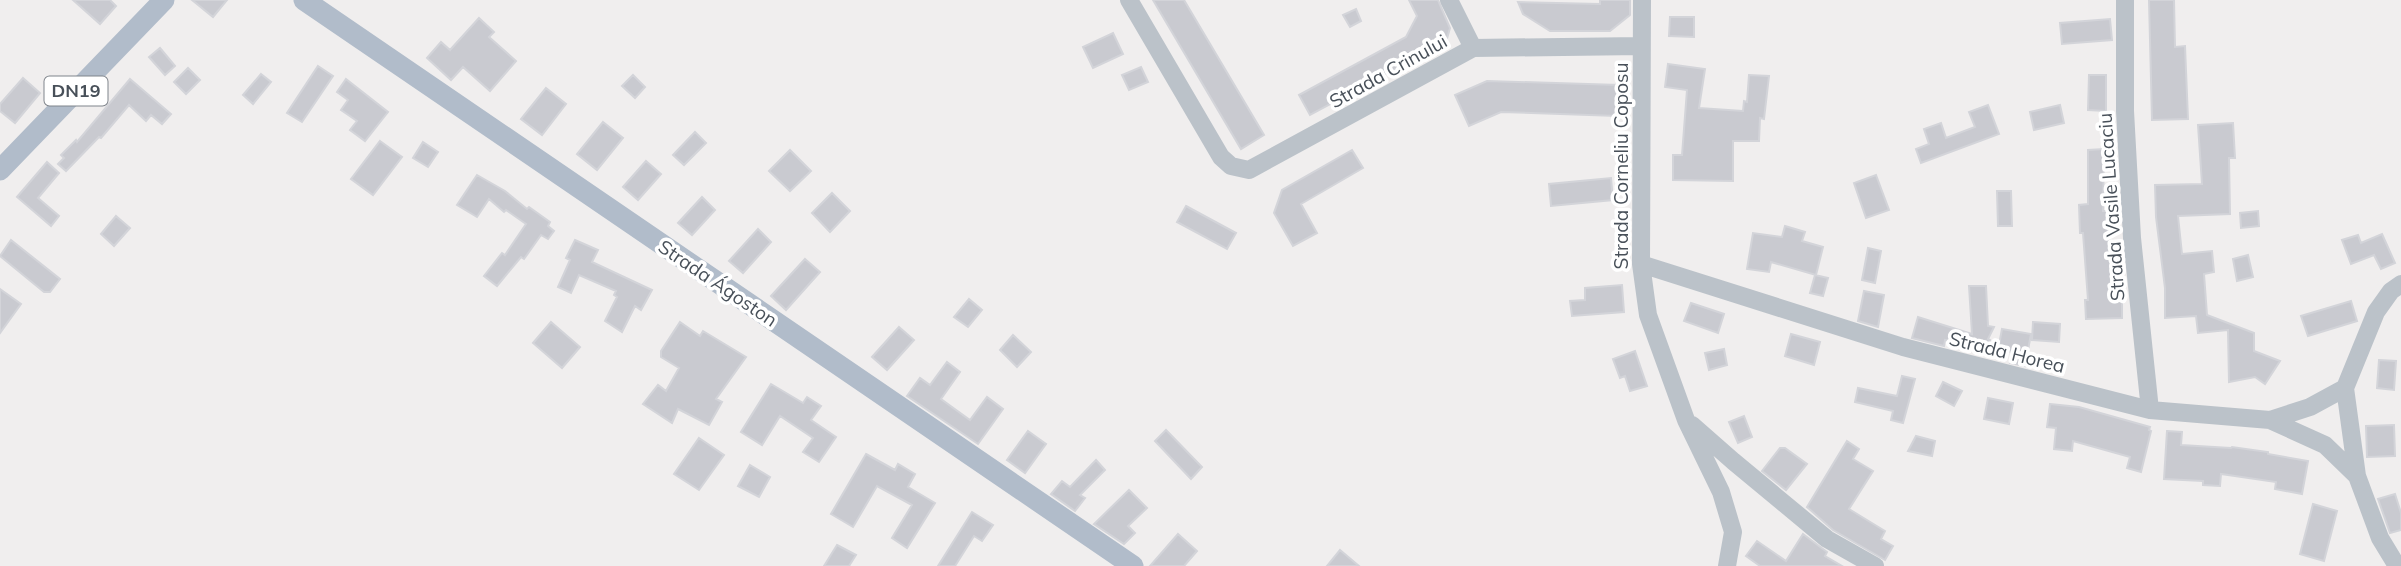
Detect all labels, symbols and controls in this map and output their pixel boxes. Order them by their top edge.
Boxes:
street label: Strada Crinului [1325,29,1451,113]
street label: Strada Corneliu Coposu [1609,63,1633,269]
road number: DN19 [44,76,108,106]
street label: Strada Vasile Lucaciu [2092,112,2130,302]
street label: Strada Ágoston [654,234,782,332]
street label: Strada Horea [1947,326,2067,378]

